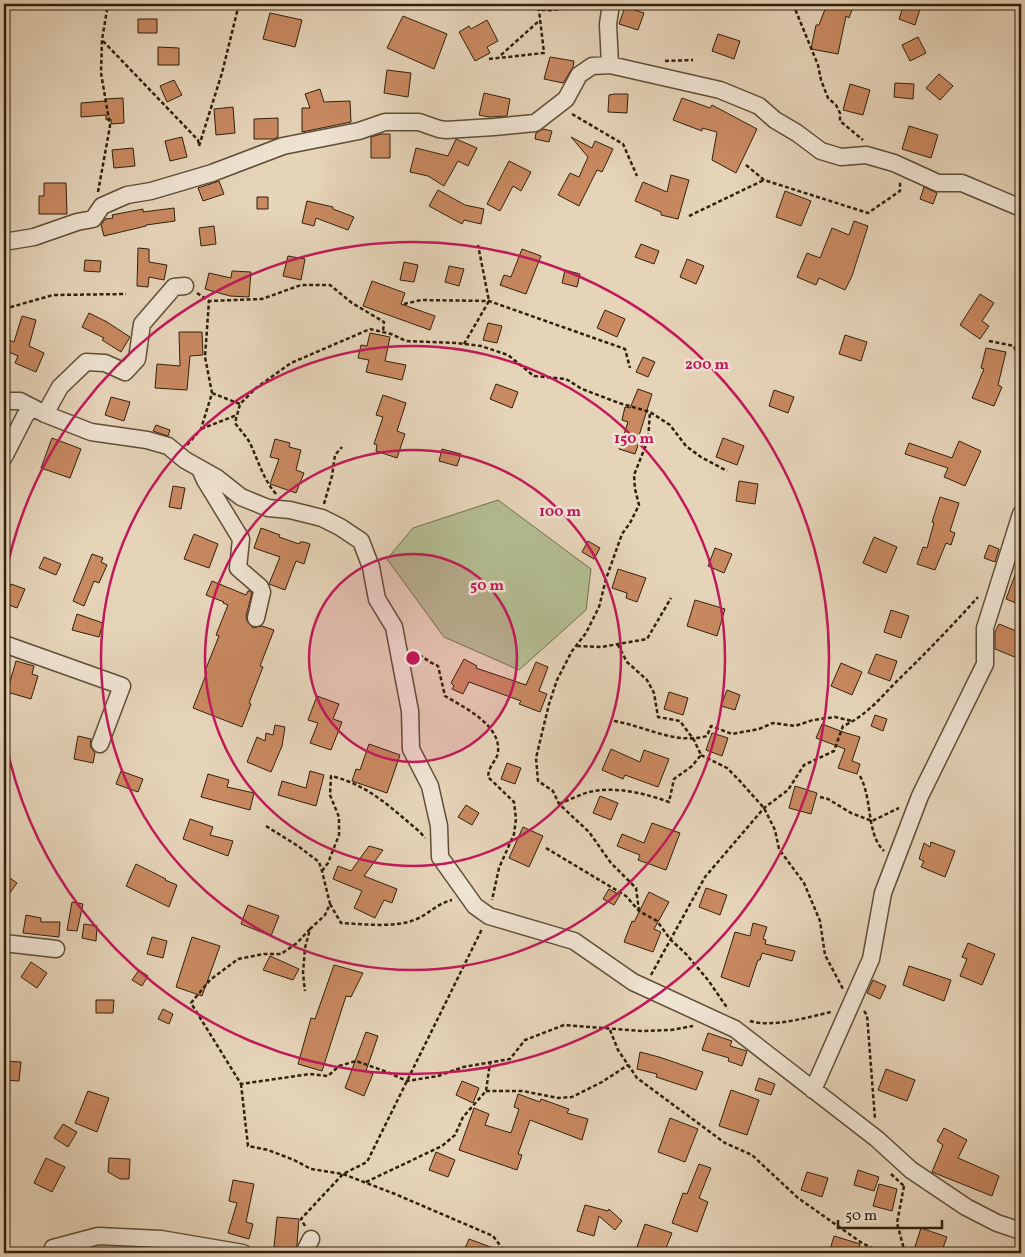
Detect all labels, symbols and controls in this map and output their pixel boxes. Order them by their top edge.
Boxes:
text: 200 m [685,355,729,376]
text: 150 m [614,429,654,450]
text: 100 m [539,502,582,523]
text: 50 m [470,576,504,597]
centre of rings [404,649,422,667]
scale bar [838,1197,941,1229]
text: 50 m [845,1206,877,1227]

